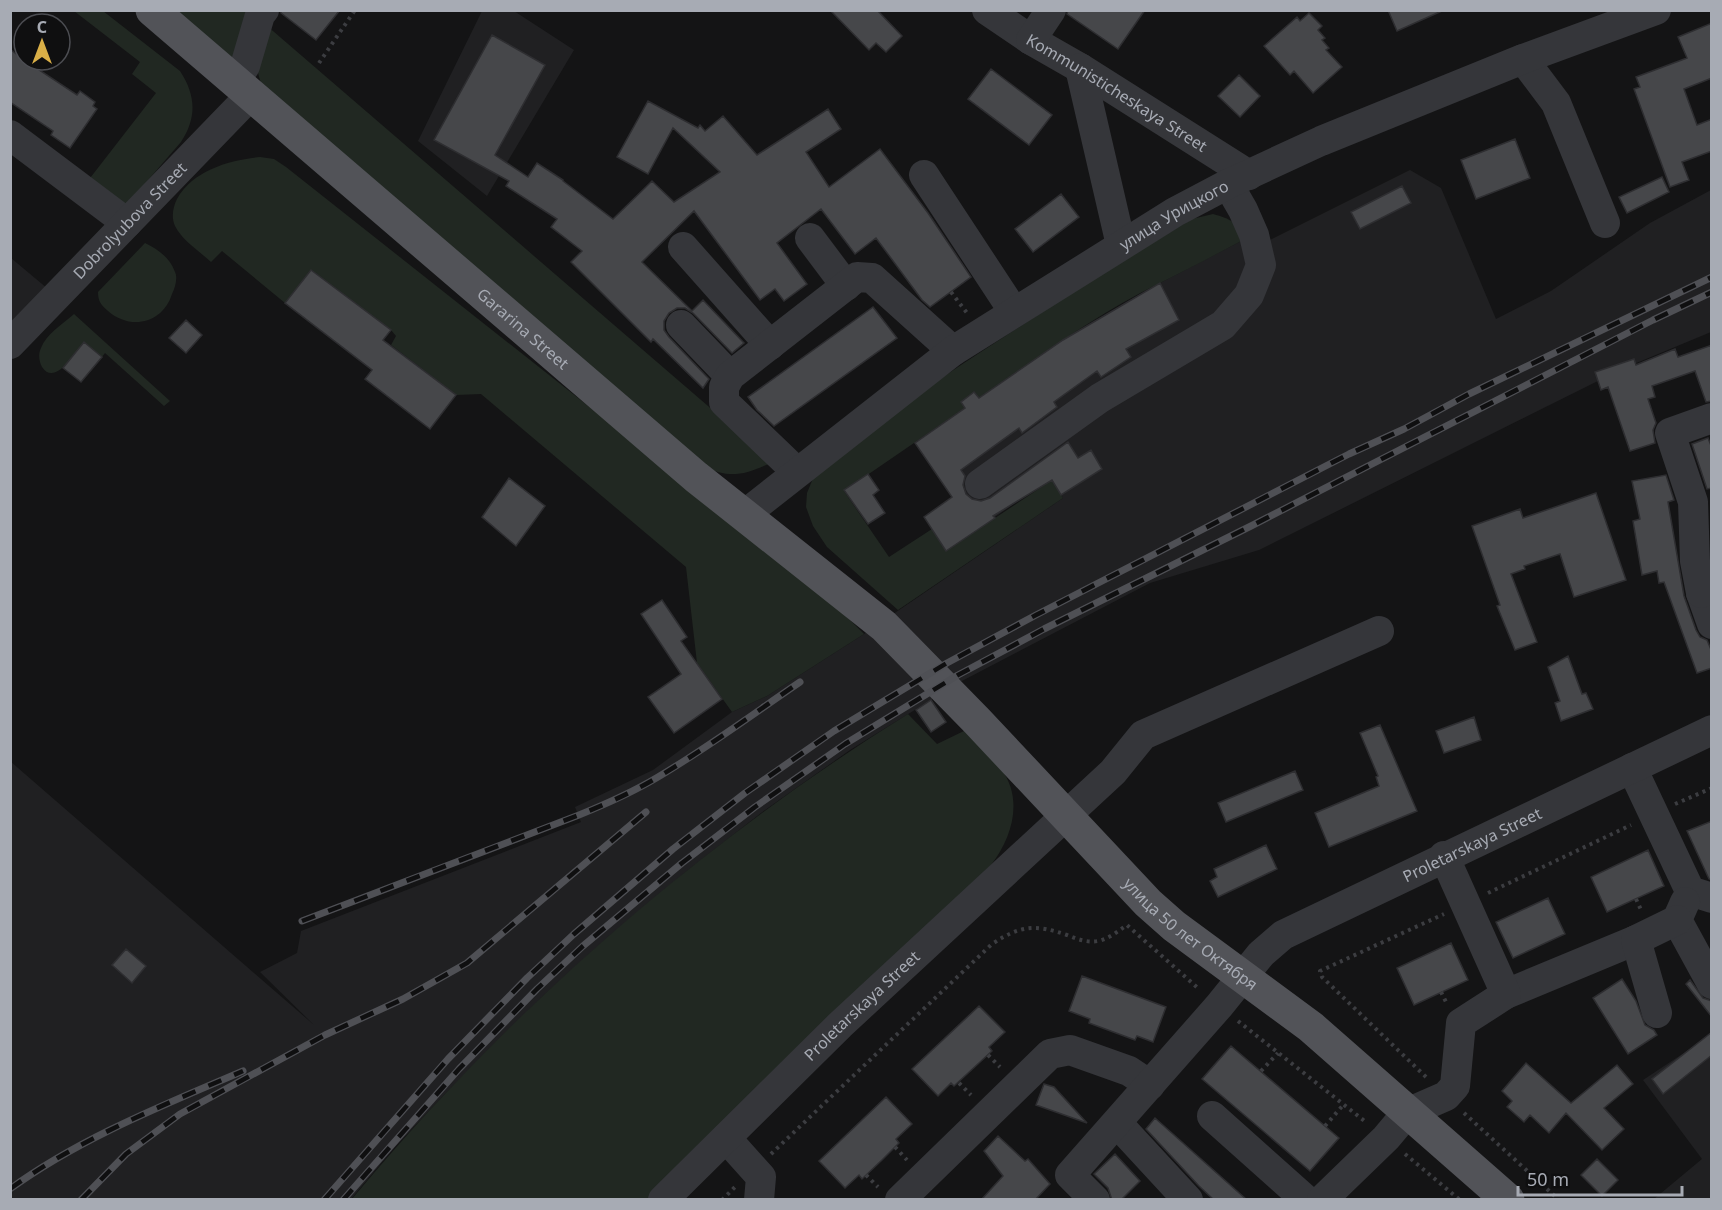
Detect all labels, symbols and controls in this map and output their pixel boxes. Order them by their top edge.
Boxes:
north arrow [12,12,72,72]
text: С [37,16,47,38]
street label: Kommunisticheskaya Street [1022,29,1212,157]
street label: Dobrolyubova Street [68,157,191,284]
street label: улица Урицкого [1115,175,1232,255]
street label: Gararina Street [472,283,574,374]
street label: Proletarskaya Street [1399,802,1545,887]
street label: улица 50 лет Октября [1119,873,1262,995]
street label: Proletarskaya Street [799,946,925,1066]
scale bar [1518,1159,1682,1197]
text: 50 m [1527,1167,1569,1191]

